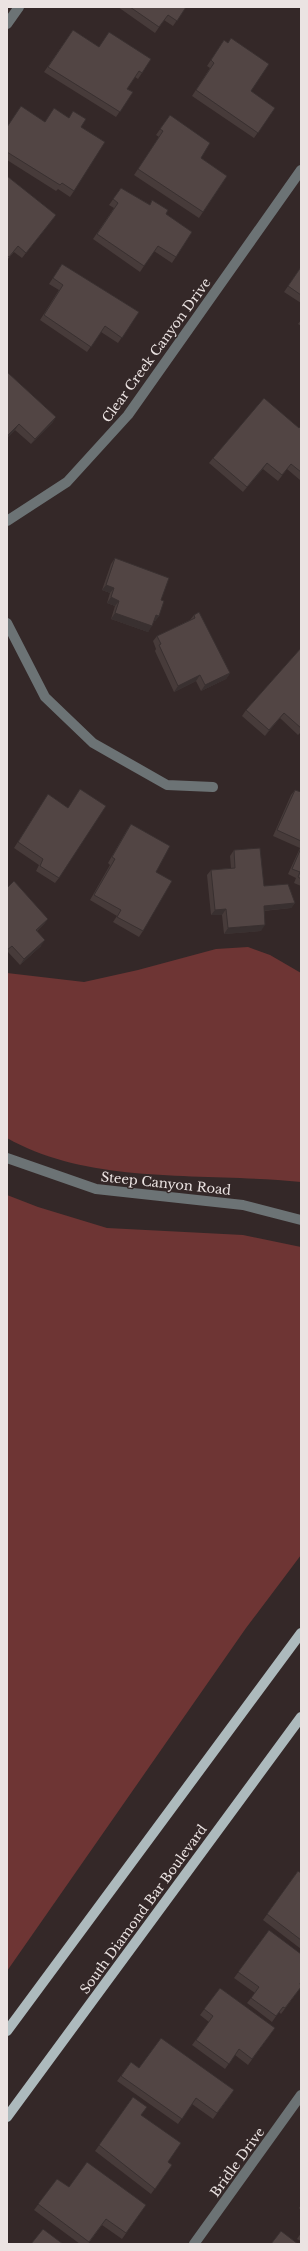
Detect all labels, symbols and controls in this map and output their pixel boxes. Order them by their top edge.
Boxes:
street label: Clear Creek Canyon Drive [98,275,215,426]
street label: Steep Canyon Road [100,1168,232,1199]
street label: South Diamond Bar Boulevard [76,1821,211,1997]
street label: Bridle Drive [206,2124,268,2200]

